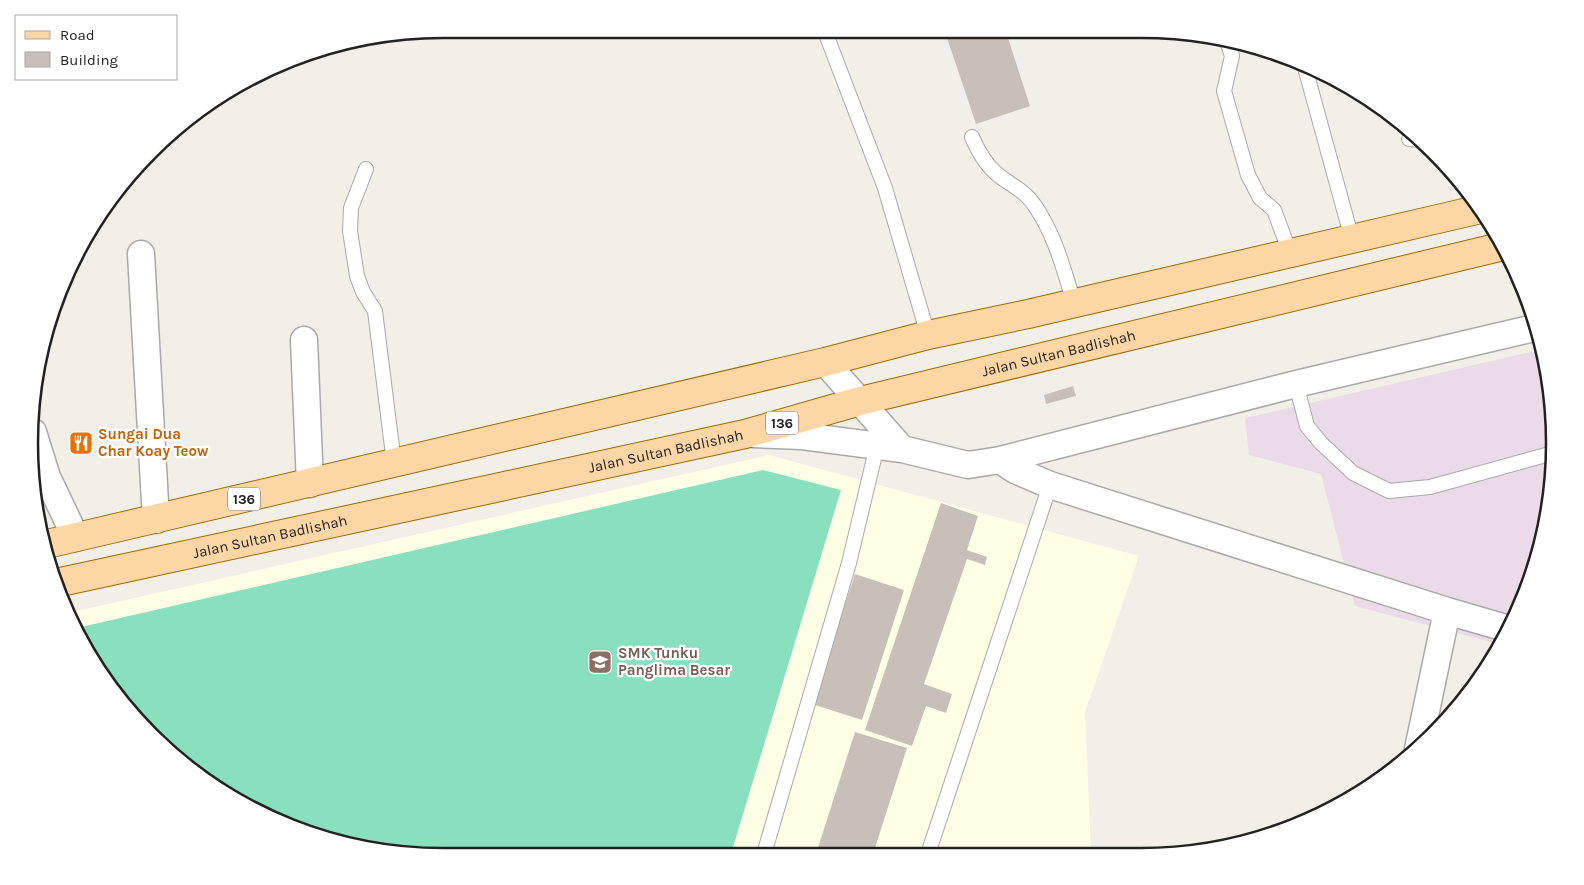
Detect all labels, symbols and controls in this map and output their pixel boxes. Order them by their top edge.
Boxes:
legend [15,15,178,80]
text: Road [60,26,95,44]
text: Building [60,51,118,69]
street label: Jalan Sultan Badlishah [980,326,1138,380]
road number: 136 [766,412,798,434]
place label: Sungai Dua Char Koay Teow [98,425,209,460]
street label: Jalan Sultan Badlishah [587,426,745,477]
restaurant icon: Sungai Dua Char Koay Teow [68,430,94,456]
road number: 136 [228,488,260,510]
street label: Jalan Sultan Badlishah [191,511,349,562]
place label: SMK Tunku Panglima Besar [618,644,730,679]
school or university icon: SMK Tunku Panglima Besar [587,649,613,675]

